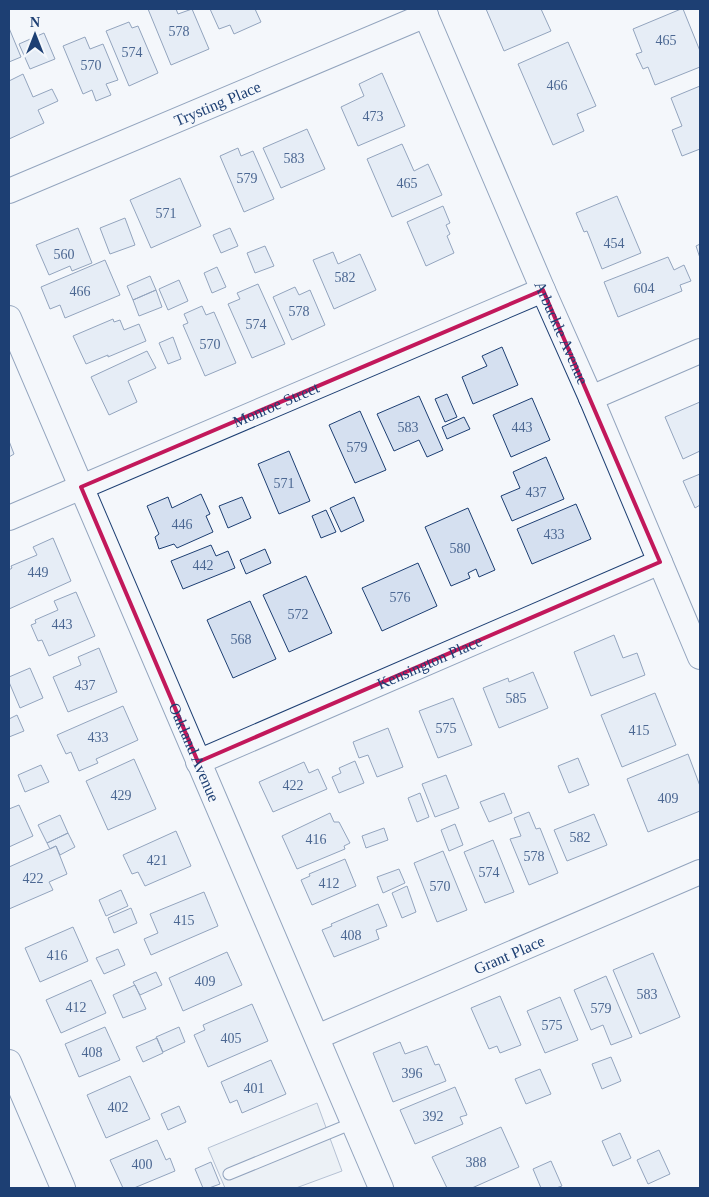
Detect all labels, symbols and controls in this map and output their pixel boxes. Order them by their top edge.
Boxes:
north arrow [10,10,60,60]
text: N [30,15,40,30]
house number: 578 [169,24,190,39]
house number: 465 [656,33,677,48]
house number: 574 [122,45,143,60]
house number: 570 [81,58,102,73]
street label: Trysting Place [172,78,263,129]
house number: 466 [547,78,568,93]
house number: 473 [363,109,384,124]
house number: 583 [284,151,305,166]
house number: 579 [237,171,258,186]
house number: 465 [397,176,418,191]
house number: 571 [156,206,177,221]
house number: 454 [604,236,625,251]
house number: 560 [54,247,75,262]
house number: 582 [335,270,356,285]
street label: Arbuckle Avenue [531,278,592,387]
house number: 604 [634,281,655,296]
house number: 466 [70,284,91,299]
house number: 578 [289,304,310,319]
house number: 574 [246,317,267,332]
house number: 570 [200,337,221,352]
street label: Monroe Street [230,378,322,430]
house number: 583 [398,420,419,435]
house number: 443 [512,420,533,435]
house number: 579 [347,440,368,455]
house number: 571 [274,476,295,491]
house number: 437 [526,485,547,500]
house number: 446 [172,517,193,532]
house number: 433 [544,527,565,542]
house number: 580 [450,541,471,556]
house number: 442 [193,558,214,573]
house number: 449 [28,565,49,580]
house number: 576 [390,590,411,605]
house number: 572 [288,607,309,622]
house number: 443 [52,617,73,632]
house number: 568 [231,632,252,647]
street label: Kensington Place [374,632,484,692]
house number: 437 [75,678,96,693]
house number: 585 [506,691,527,706]
street label: Oakland Avenue [165,700,223,804]
house number: 575 [436,721,457,736]
house number: 415 [629,723,650,738]
house number: 433 [88,730,109,745]
house number: 422 [283,778,304,793]
house number: 429 [111,788,132,803]
house number: 409 [658,791,679,806]
house number: 582 [570,830,591,845]
house number: 416 [306,832,327,847]
house number: 578 [524,849,545,864]
house number: 421 [147,853,168,868]
house number: 574 [479,865,500,880]
house number: 422 [23,871,44,886]
house number: 412 [319,876,340,891]
house number: 570 [430,879,451,894]
house number: 415 [174,913,195,928]
house number: 408 [341,928,362,943]
street label: Grant Place [471,932,547,977]
house number: 416 [47,948,68,963]
house number: 409 [195,974,216,989]
house number: 583 [637,987,658,1002]
house number: 412 [66,1000,87,1015]
house number: 579 [591,1001,612,1016]
house number: 575 [542,1018,563,1033]
house number: 405 [221,1031,242,1046]
house number: 408 [82,1045,103,1060]
house number: 396 [402,1066,423,1081]
house number: 401 [244,1081,265,1096]
house number: 402 [108,1100,129,1115]
house number: 392 [423,1109,444,1124]
house number: 388 [466,1155,487,1170]
house number: 400 [132,1157,153,1172]

